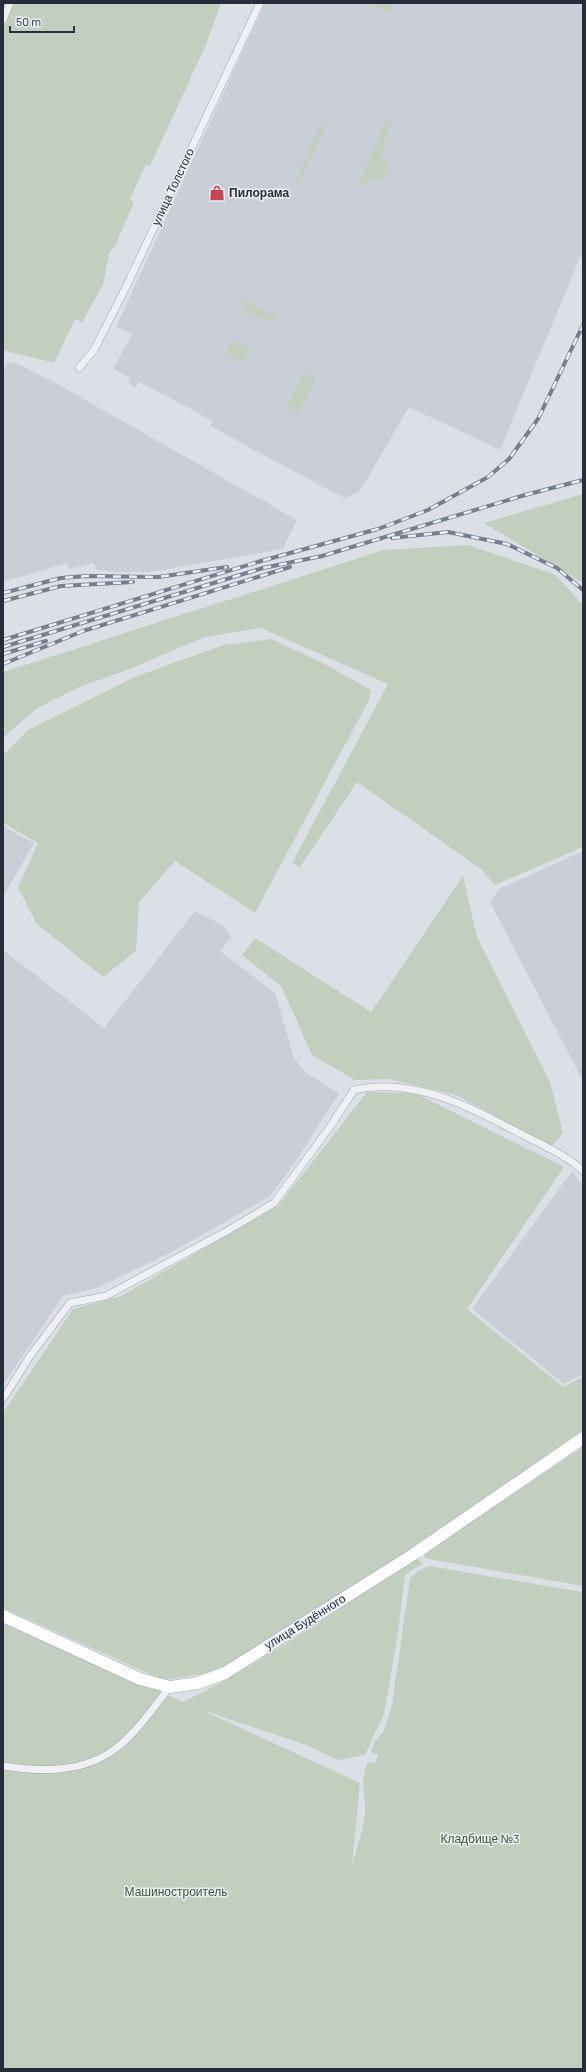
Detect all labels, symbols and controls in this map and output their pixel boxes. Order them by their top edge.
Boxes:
scale bar [10,8,74,34]
text: 50 m [16,14,41,28]
street label: улица Толстого [148,145,197,228]
shop icon: Пилорама [208,184,226,202]
place label: Пилорама [229,185,290,200]
street label: улица Будённого [261,1590,348,1653]
park label: Кладбище №3 [440,1831,520,1846]
park label: Машиностроитель [125,1884,227,1899]

